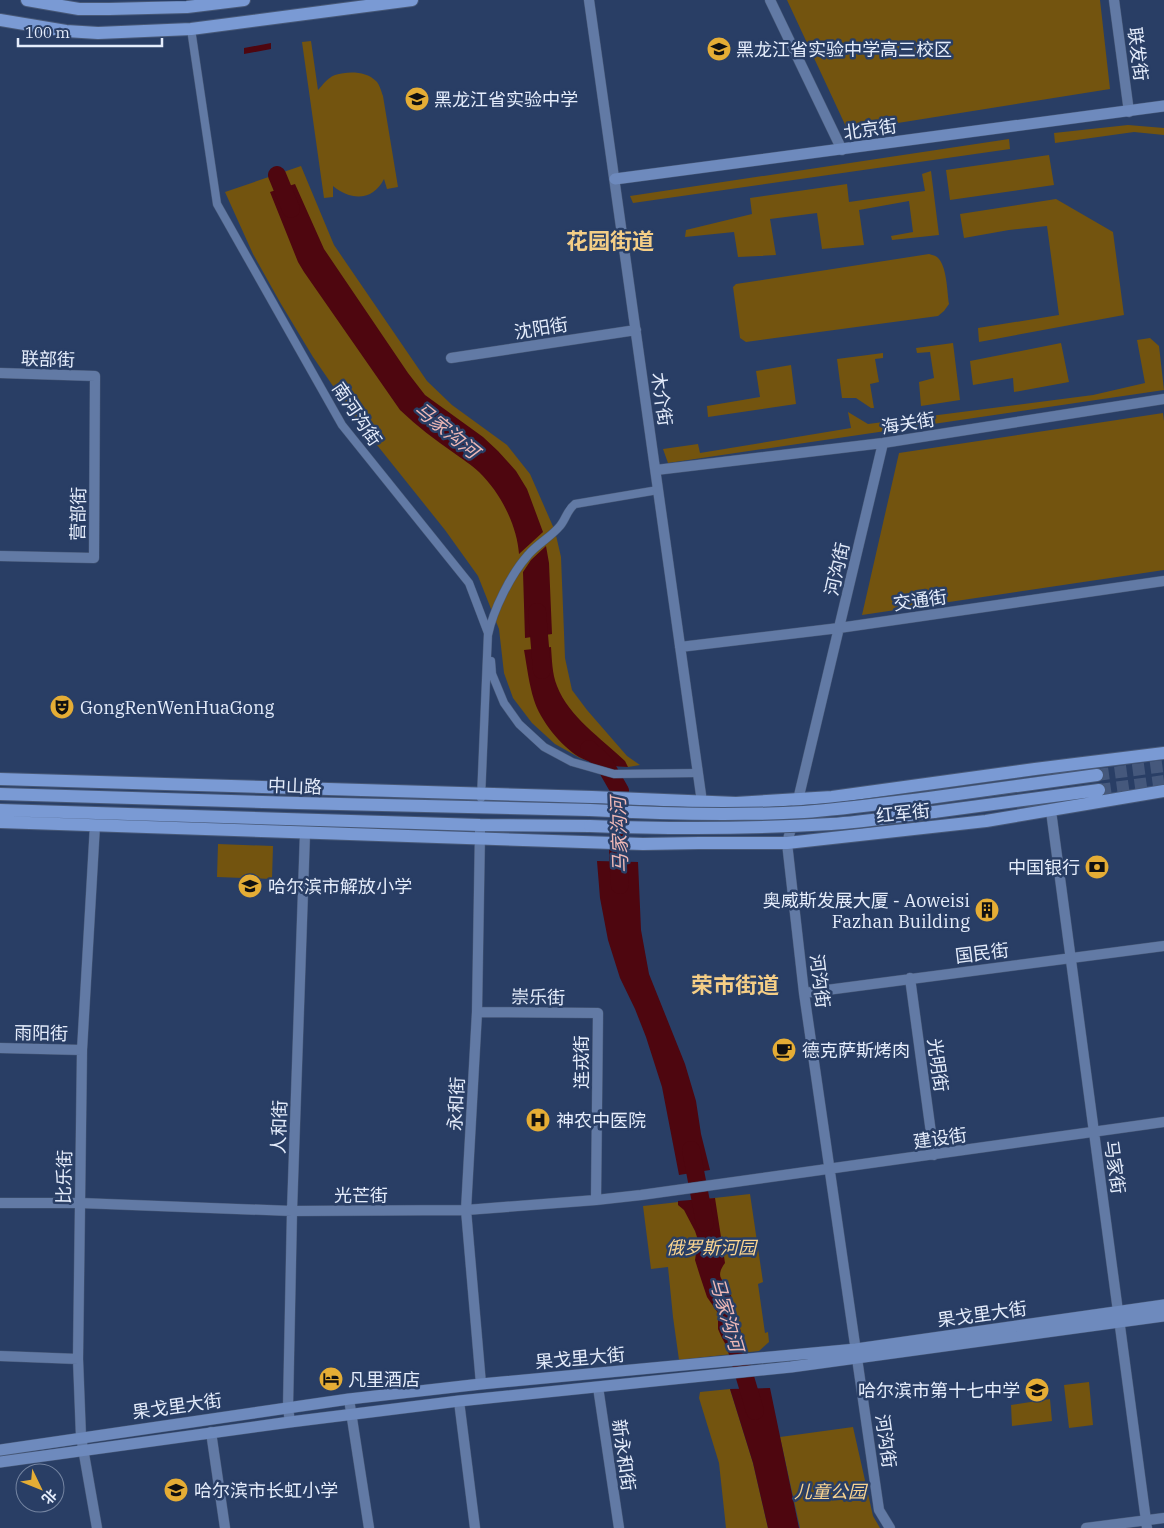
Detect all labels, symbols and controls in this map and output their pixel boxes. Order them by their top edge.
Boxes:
scale bar [18,15,161,47]
text: 100 m [25,23,70,42]
street label: 联发街 [1123,26,1153,82]
school or university icon: 黑龙江省实验中学高三校区 [706,36,732,62]
place label: 黑龙江省实验中学高三校区 [736,38,952,61]
school or university icon: 黑龙江省实验中学 [404,86,430,112]
place label: 黑龙江省实验中学 [434,88,578,111]
street label: 北京街 [842,114,898,144]
district label: 花园街道 [566,226,654,255]
street label: 沈阳街 [513,312,569,344]
street label: 联部街 [21,347,75,371]
street label: 木介街 [647,371,677,427]
street label: 南河沟街 [327,378,387,450]
water label: 马家沟河 [410,397,487,466]
street label: 海关街 [880,407,936,439]
street label: 营部街 [66,487,90,541]
street label: 河沟街 [820,540,854,598]
street label: 交通街 [892,585,948,615]
theatre icon: GongRenWenHuaGong [49,694,75,720]
place label: GongRenWenHuaGong [80,696,274,719]
street label: 中山路 [268,774,322,798]
water label: 马家沟河 [606,793,632,873]
street label: 红军街 [875,799,931,827]
bank icon: 中国银行 [1084,854,1110,880]
place label: 中国银行 [1008,856,1080,879]
school or university icon: 哈尔滨市解放小学 [237,873,263,899]
place label: 哈尔滨市解放小学 [268,875,412,898]
place label: 奥威斯发展大厦 - Aoweisi Fazhan Building [763,889,970,933]
building icon: 奥威斯发展大厦 - Aoweisi Fazhan Building [974,897,1000,923]
street label: 国民街 [954,938,1010,968]
street label: 河沟街 [805,953,835,1009]
district label: 荣市街道 [691,970,779,999]
street label: 崇乐街 [511,985,565,1009]
street label: 雨阳街 [14,1021,68,1045]
street label: 连戎街 [570,1035,593,1089]
cafe icon: 德克萨斯烤肉 [771,1037,797,1063]
street label: 光明街 [923,1037,953,1093]
place label: 德克萨斯烤肉 [802,1039,910,1062]
street label: 永和街 [443,1076,469,1132]
street label: 人和街 [267,1100,291,1154]
hospital icon: 神农中医院 [525,1107,551,1133]
place label: 神农中医院 [556,1109,646,1132]
street label: 建设街 [912,1123,968,1153]
street label: 马家街 [1100,1139,1130,1195]
street label: 比乐街 [52,1150,76,1204]
street label: 光芒街 [334,1184,388,1207]
park label: 俄罗斯河园 [666,1236,759,1259]
water label: 马家沟河 [705,1274,750,1358]
street label: 果戈里大街 [936,1296,1028,1332]
street label: 果戈里大街 [534,1343,626,1373]
hotel icon: 凡里酒店 [318,1366,344,1392]
place label: 凡里酒店 [348,1368,420,1391]
school or university icon: 哈尔滨市第十七中学 [1024,1377,1050,1403]
place label: 哈尔滨市第十七中学 [858,1379,1020,1402]
street label: 果戈里大街 [131,1388,223,1424]
street label: 河沟街 [871,1413,901,1469]
street label: 新永和街 [608,1418,640,1492]
north arrow [15,1463,65,1513]
school or university icon: 哈尔滨市长虹小学 [163,1477,189,1503]
place label: 哈尔滨市长虹小学 [194,1479,338,1502]
park label: 儿童公园 [794,1480,869,1503]
text: 北 [38,1486,61,1508]

